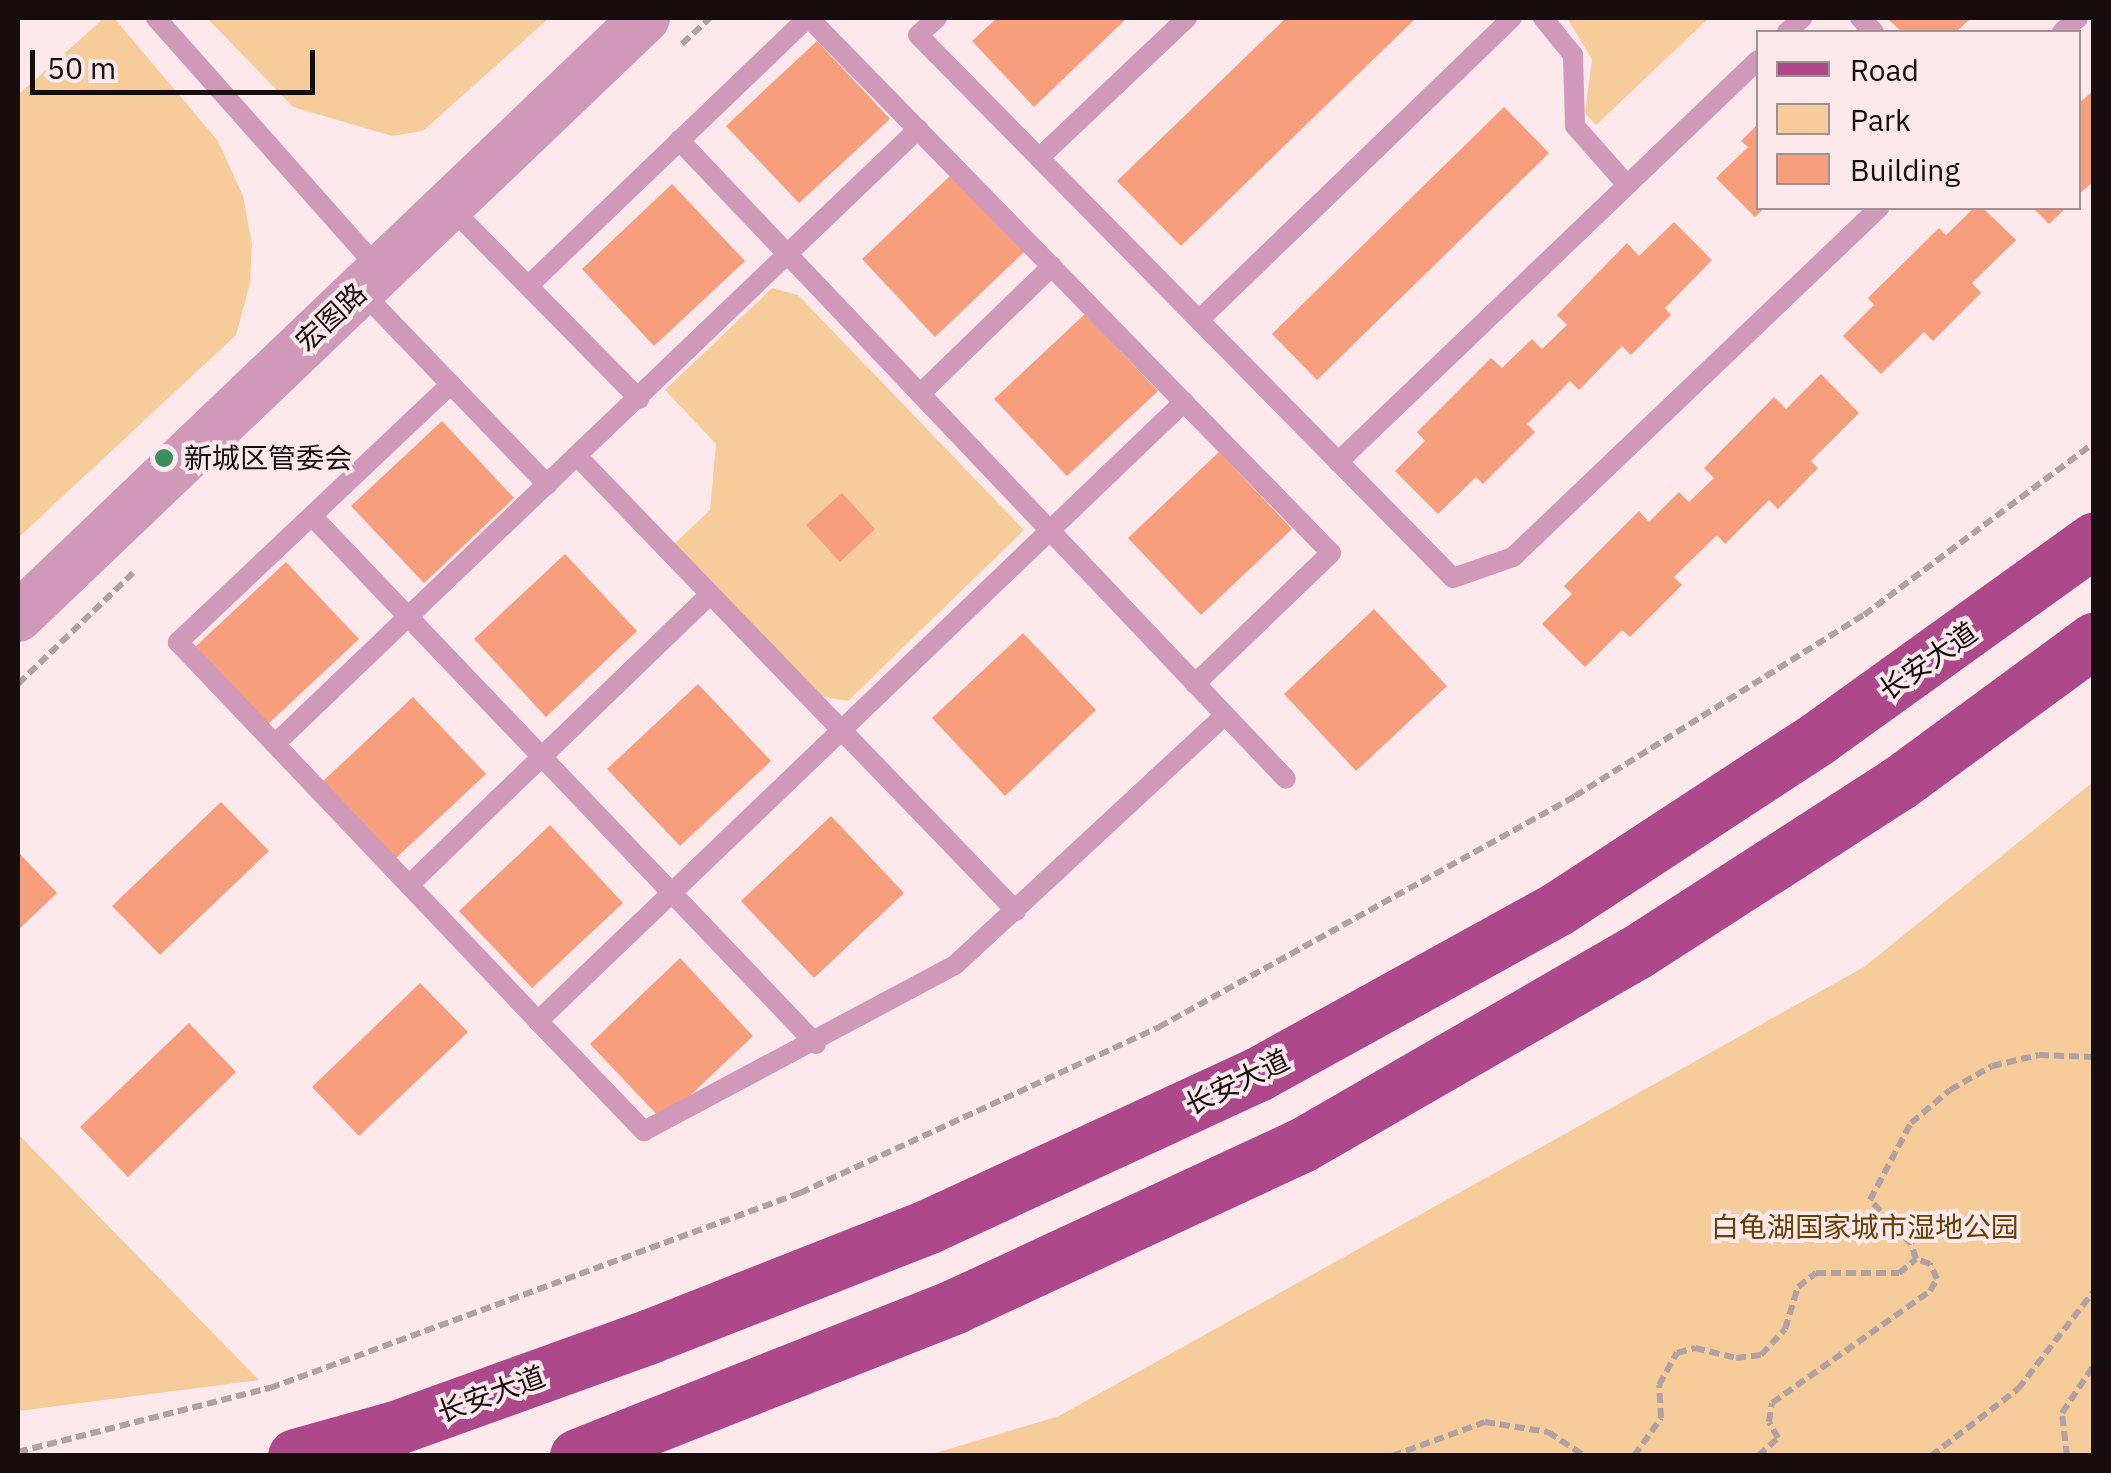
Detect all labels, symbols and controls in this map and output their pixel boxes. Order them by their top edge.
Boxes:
scale bar [35,30,320,92]
legend [1756,30,2081,210]
text: 50 m [47,48,116,87]
text: Road [1850,50,1919,89]
text: Park [1850,100,1911,139]
text: Building [1850,150,1960,189]
street label: 宏图路 [289,276,373,358]
place label: 新城区管委会 [184,441,352,475]
marker: 新城区管委会 [153,447,175,469]
street label: 长安大道 [1872,615,1984,707]
street label: 长安大道 [1179,1042,1295,1122]
park label: 白龟湖国家城市湿地公园 [1711,1210,2019,1244]
street label: 长安大道 [433,1359,549,1429]

